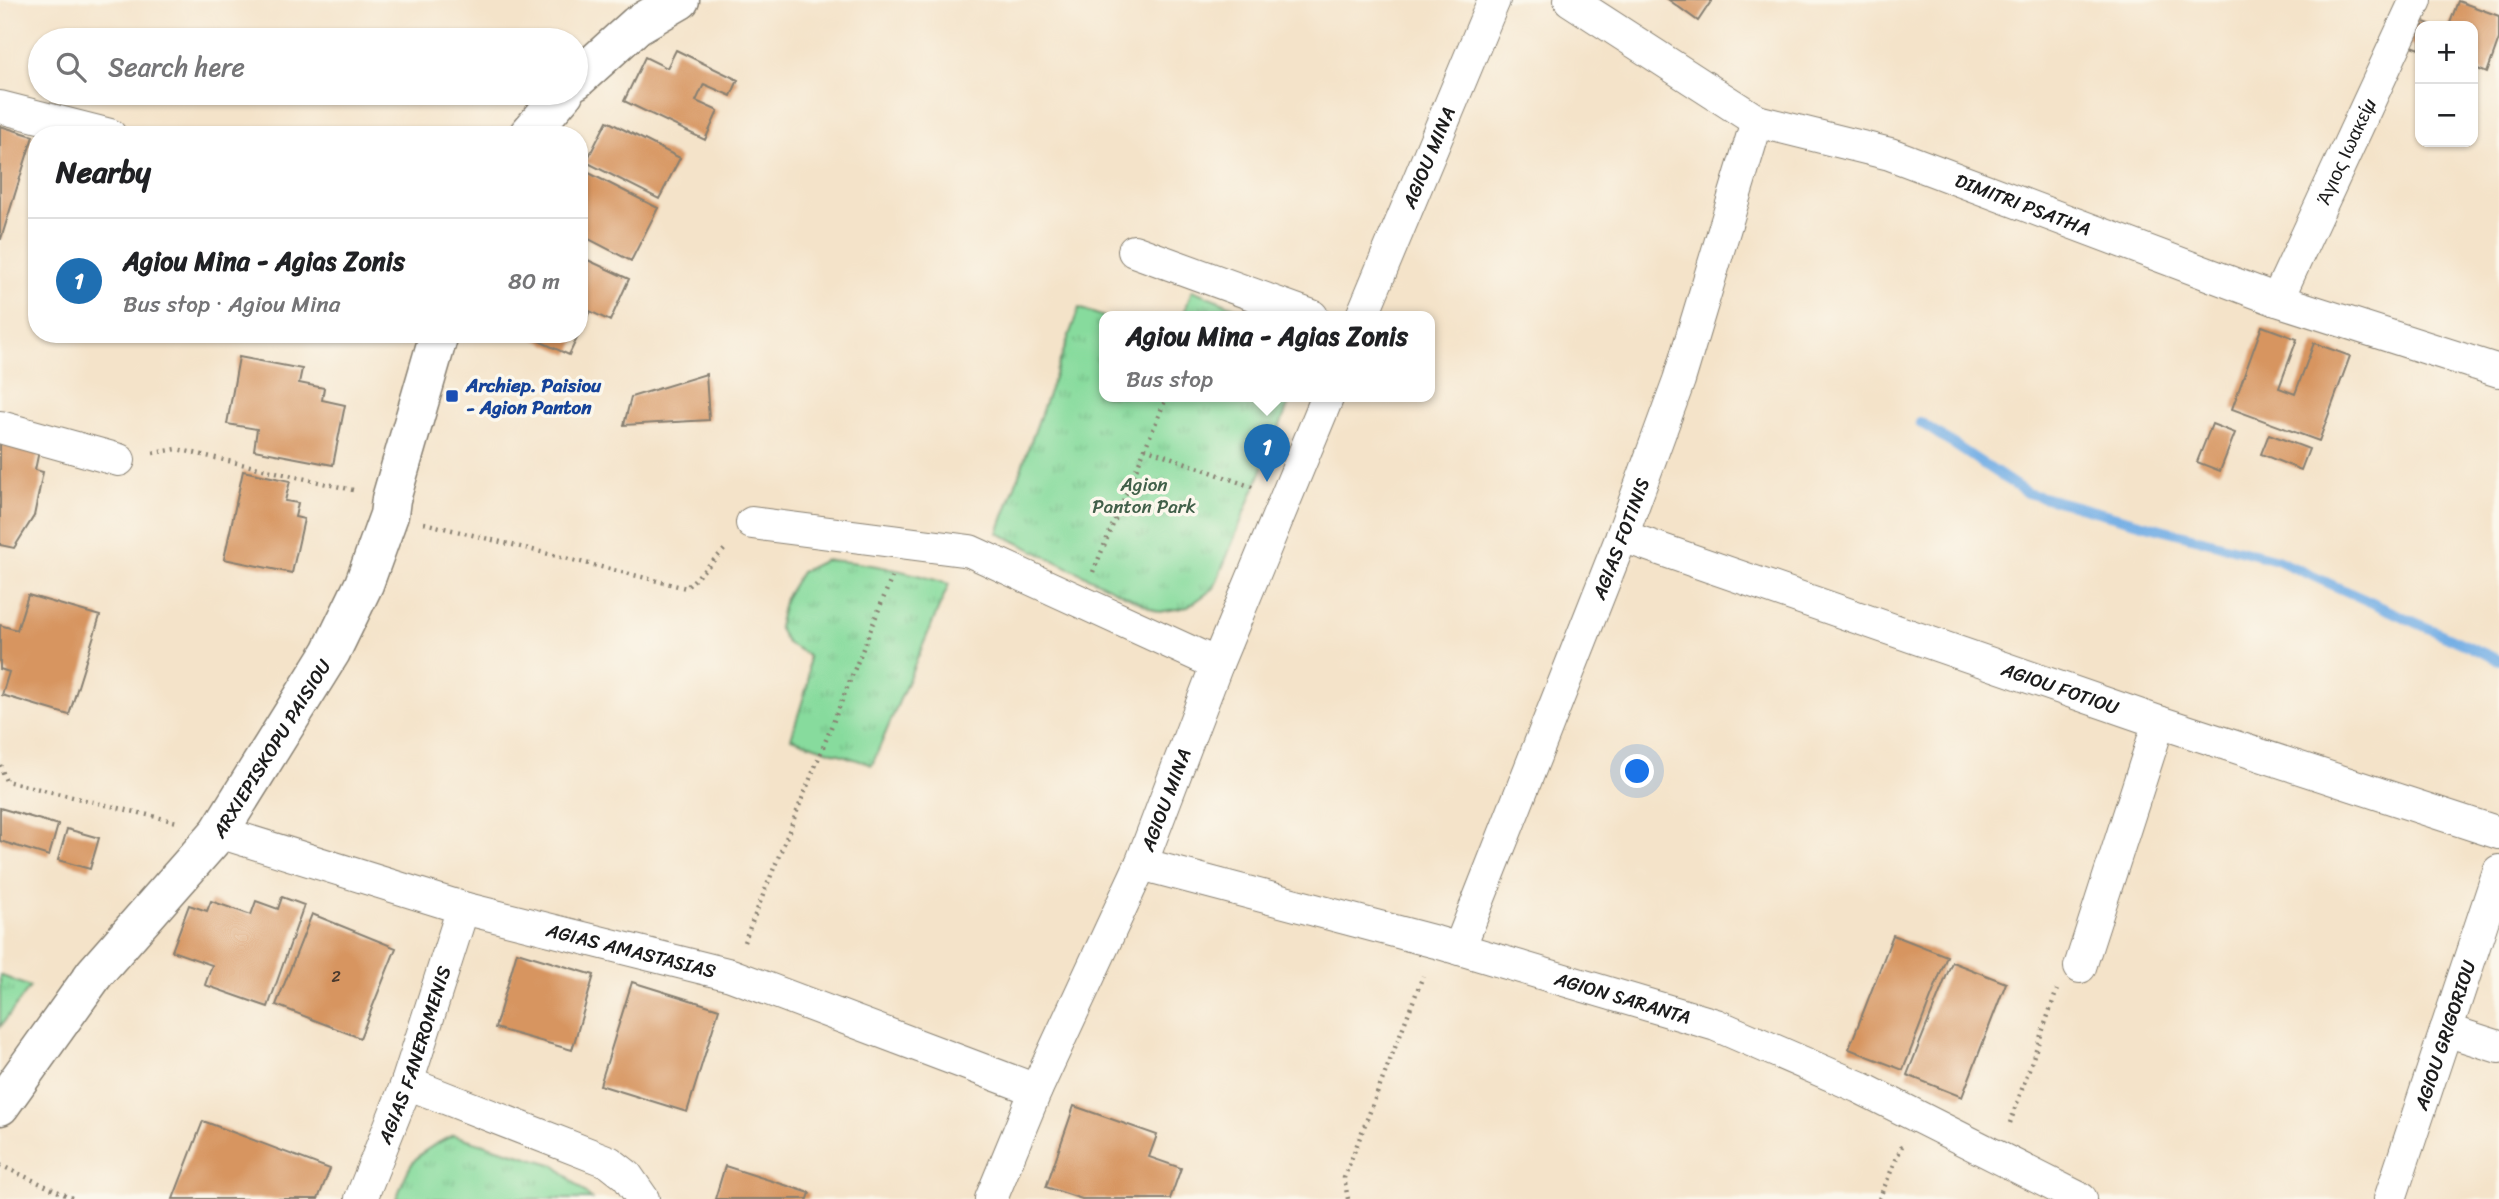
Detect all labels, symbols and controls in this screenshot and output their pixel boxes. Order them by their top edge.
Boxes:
map controls [2415,21,2478,147]
button: + [2415,21,2478,84]
search box [28,28,588,105]
text: Search here [108,44,245,90]
icon: search [52,48,90,86]
button: − [2415,84,2478,147]
street label: Άγιος Ιωακείμ [2307,92,2385,210]
street label: AGIOU MINA [1392,101,1464,214]
text: Nearby [56,145,151,199]
street label: DIMITRI PSATHA [1950,164,2096,245]
text: Agiou Mina - Agias Zonis [123,238,405,284]
text: 1 [74,261,84,302]
text: 80 m [508,261,560,302]
text: Bus stop · Agiou Mina [123,284,340,325]
popup [1099,311,1435,402]
text: Agiou Mina - Agias Zonis [1126,313,1408,359]
text: Bus stop [1126,359,1213,400]
place label: Archiep. Paisiou - Agion Panton [465,369,602,424]
marker: Archiep. Paisiou - Agion Panton [444,388,460,404]
pin: 1 [1244,424,1290,482]
park label: Agion Panton Park [1092,468,1196,523]
street label: AGIAS FOTINIS [1582,473,1658,605]
street label: ARXIEPISKOPU PAISIOU [202,652,340,845]
street label: AGIOU FOTIOU [1996,652,2124,724]
street label: AGIOU MINA [1131,743,1200,857]
your location [1620,754,1654,788]
street label: AGIAS AMASTASIAS [542,913,720,987]
street label: AGIOU GRIGORIOU [2404,955,2485,1115]
street label: AGIAS FANEROMENIS [368,961,460,1150]
street label: AGION SARANTA [1550,961,1695,1033]
house number: 2 [331,962,341,991]

